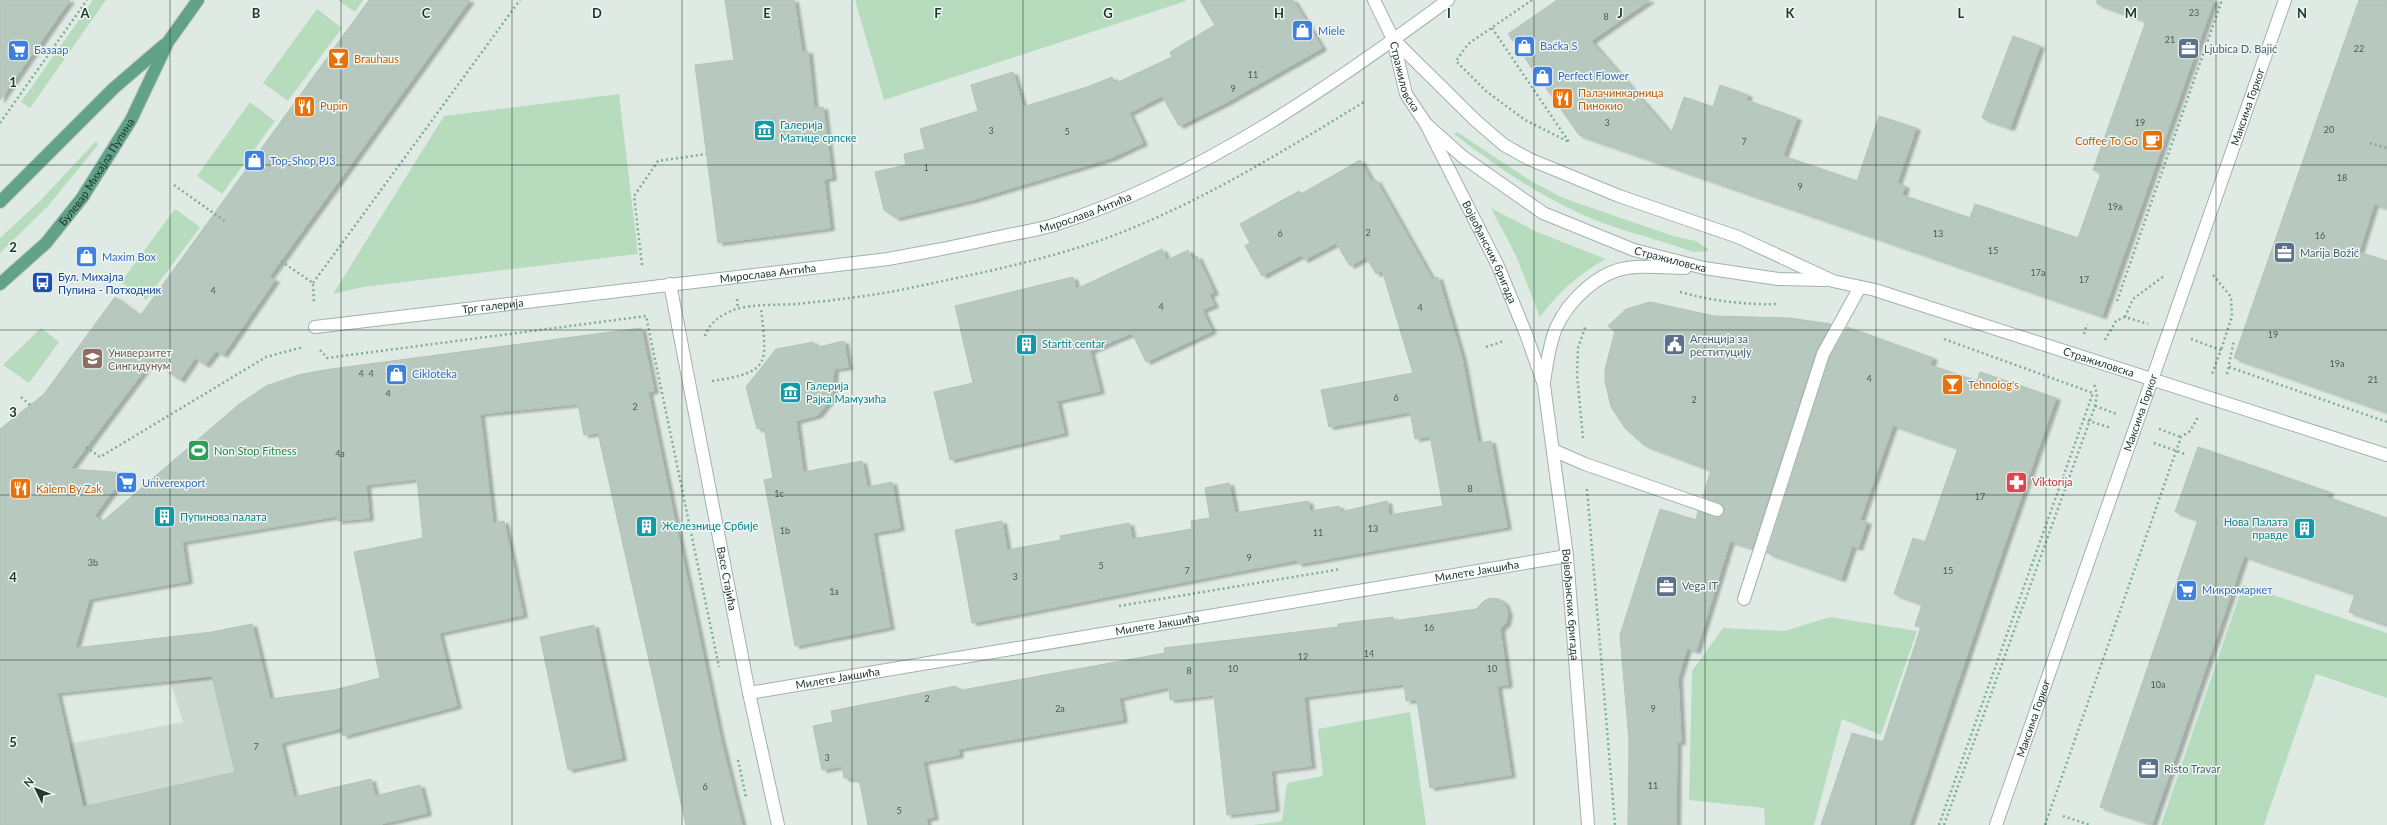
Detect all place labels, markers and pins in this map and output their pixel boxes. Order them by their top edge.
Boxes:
shop icon: Miele [1289,18,1315,44]
place label: Miele [1318,24,1345,37]
shop icon: Bačka S [1512,33,1538,59]
office icon: Ljubica D. Bajić [2175,36,2201,62]
supermarket icon: Базаар [5,37,31,63]
place label: Bačka S [1540,39,1578,52]
place label: Ljubica D. Bajić [2204,42,2277,55]
place label: Базаар [34,43,68,56]
bar icon: Brauhaus [325,46,351,72]
place label: Brauhaus [354,52,399,65]
shop icon: Perfect Flower [1530,63,1556,89]
place label: Perfect Flower [1558,69,1629,82]
restaurant icon: Палачинкарница Пинокио [1549,86,1575,112]
place label: Палачинкарница Пинокио [1578,86,1663,112]
restaurant icon: Pupin [292,93,318,119]
place label: Pupin [320,99,348,112]
museum icon: Галерија Матице српске [752,118,778,144]
place label: Галерија Матице српске [780,118,857,144]
cafe icon: Coffee To Go [2140,128,2166,154]
place label: Coffee To Go [2075,134,2138,147]
shop icon: Top-Shop PJ3 [242,148,268,174]
place label: Top-Shop PJ3 [270,154,336,167]
office icon: Marija Božić [2271,240,2297,266]
shop icon: Maxim Box [74,244,100,270]
place label: Marija Božić [2300,246,2359,259]
place label: Maxim Box [102,250,157,263]
bus stop icon: Бул. Михајла Пупина - Потходник [29,270,55,296]
place label: Бул. Михајла Пупина - Потходник [58,270,162,296]
building icon: Startit centar [1013,331,1039,357]
public building icon: Агенција за реституцију [1662,332,1688,358]
place label: Агенција за реституцију [1690,332,1752,358]
place label: Startit centar [1042,337,1105,350]
school or university icon: Универзитет Сингидунум [80,346,106,372]
place label: Универзитет Сингидунум [108,346,172,372]
shop icon: Cikloteka [383,361,409,387]
place label: Cikloteka [412,367,457,380]
bar icon: Tehnolog's [1940,372,1966,398]
place label: Tehnolog's [1968,378,2019,391]
museum icon: Галерија Рајка Мамузића [777,379,803,405]
place label: Галерија Рајка Мамузића [806,379,886,405]
sports icon: Non Stop Fitness [185,438,211,464]
place label: Non Stop Fitness [214,444,297,457]
pharmacy icon: Viktorija [2004,469,2030,495]
supermarket icon: Univerexport [113,470,139,496]
place label: Viktorija [2032,475,2073,488]
restaurant icon: Kalem By Zak [8,476,34,502]
place label: Univerexport [142,476,205,489]
place label: Kalem By Zak [36,482,102,495]
building icon: Пупинова палата [152,504,178,530]
place label: Пупинова палата [180,510,267,523]
building icon: Железнице Србије [634,513,660,539]
place label: Нова Палата правде [2224,515,2288,541]
building icon: Нова Палата правде [2291,515,2317,541]
place label: Железнице Србије [662,519,759,532]
office icon: Vega IT [1654,573,1680,599]
supermarket icon: Микромаркет [2173,577,2199,603]
place label: Vega IT [1682,579,1719,592]
place label: Микромаркет [2202,583,2273,596]
office icon: Risto Travar [2135,756,2161,782]
place label: Risto Travar [2164,762,2220,775]

